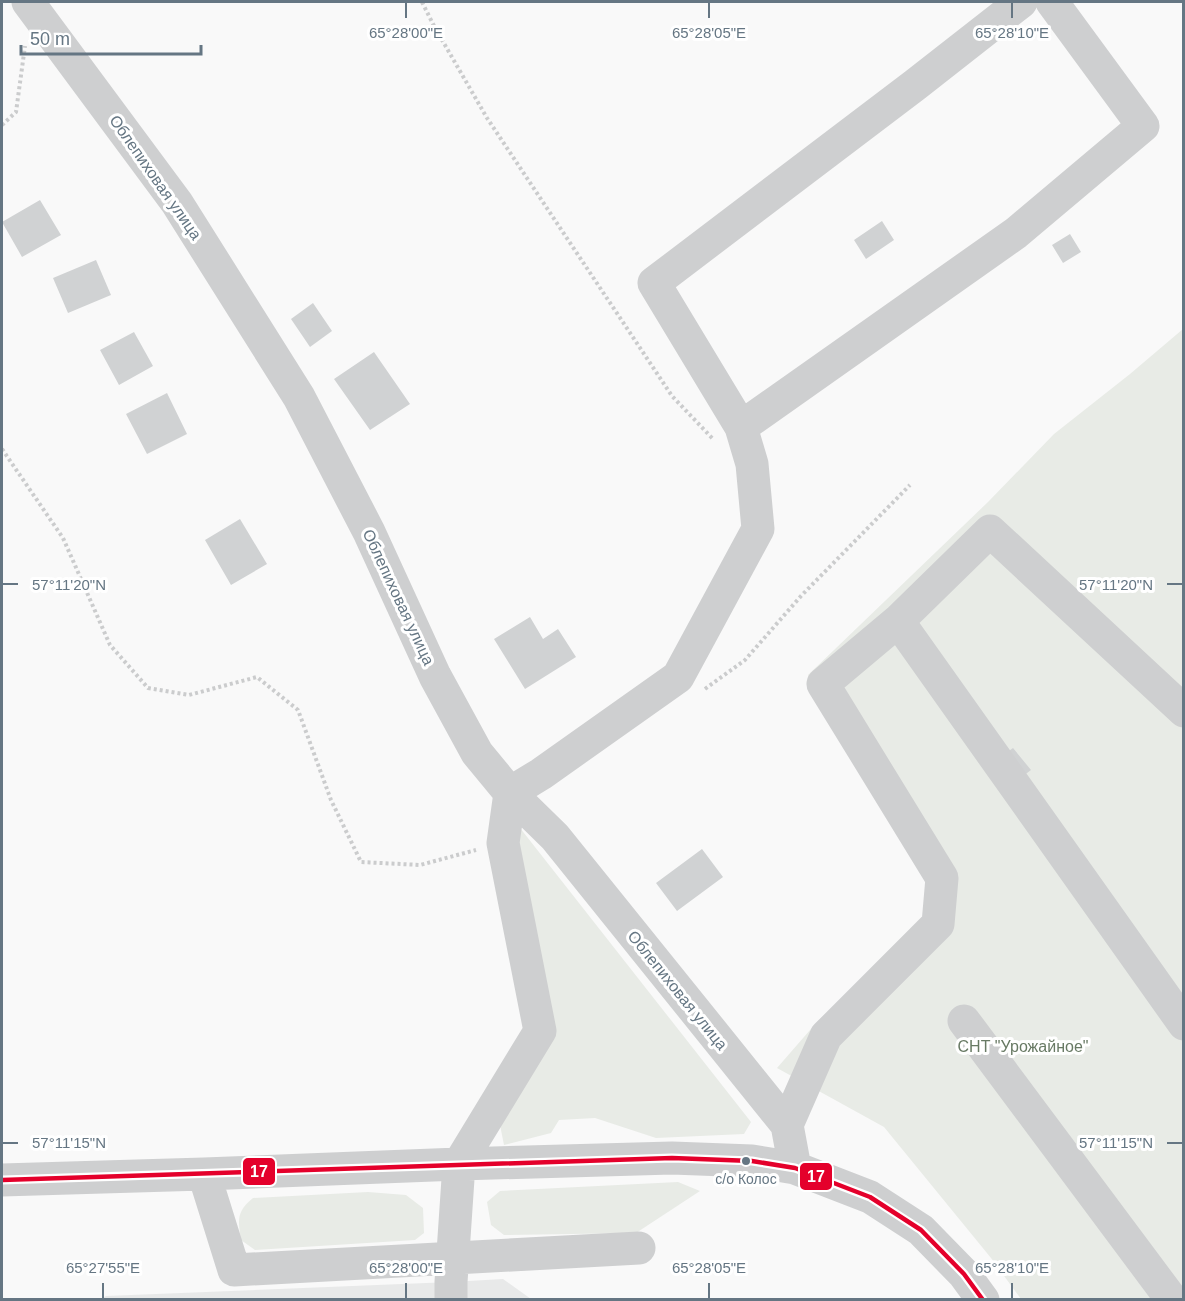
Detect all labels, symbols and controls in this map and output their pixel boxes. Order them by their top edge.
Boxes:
scale bar [21,18,201,56]
text: 65°28'00"E [369,24,443,41]
text: 65°28'05"E [672,24,746,41]
text: 65°28'10"E [975,24,1049,41]
text: 50 m [30,29,70,49]
street label: Облепиховая улица [106,112,205,243]
street label: Облепиховая улица [360,527,438,668]
text: 57°11'20"N [32,576,106,593]
text: 57°11'20"N [1079,576,1153,593]
street label: Облепиховая улица [625,928,731,1053]
park label: СНТ "Урожайное" [958,1038,1088,1055]
text: 57°11'15"N [32,1134,106,1151]
text: 57°11'15"N [1079,1134,1153,1151]
marker: с/о Колос [740,1155,752,1167]
line badge: 17 [242,1157,276,1186]
line badge: 17 [799,1162,833,1191]
text: 17 [250,1163,268,1180]
text: 17 [807,1168,825,1185]
place label: с/о Колос [715,1171,777,1187]
text: 65°27'55"E [66,1259,140,1276]
text: 65°28'00"E [369,1259,443,1276]
text: 65°28'05"E [672,1259,746,1276]
text: 65°28'10"E [975,1259,1049,1276]

